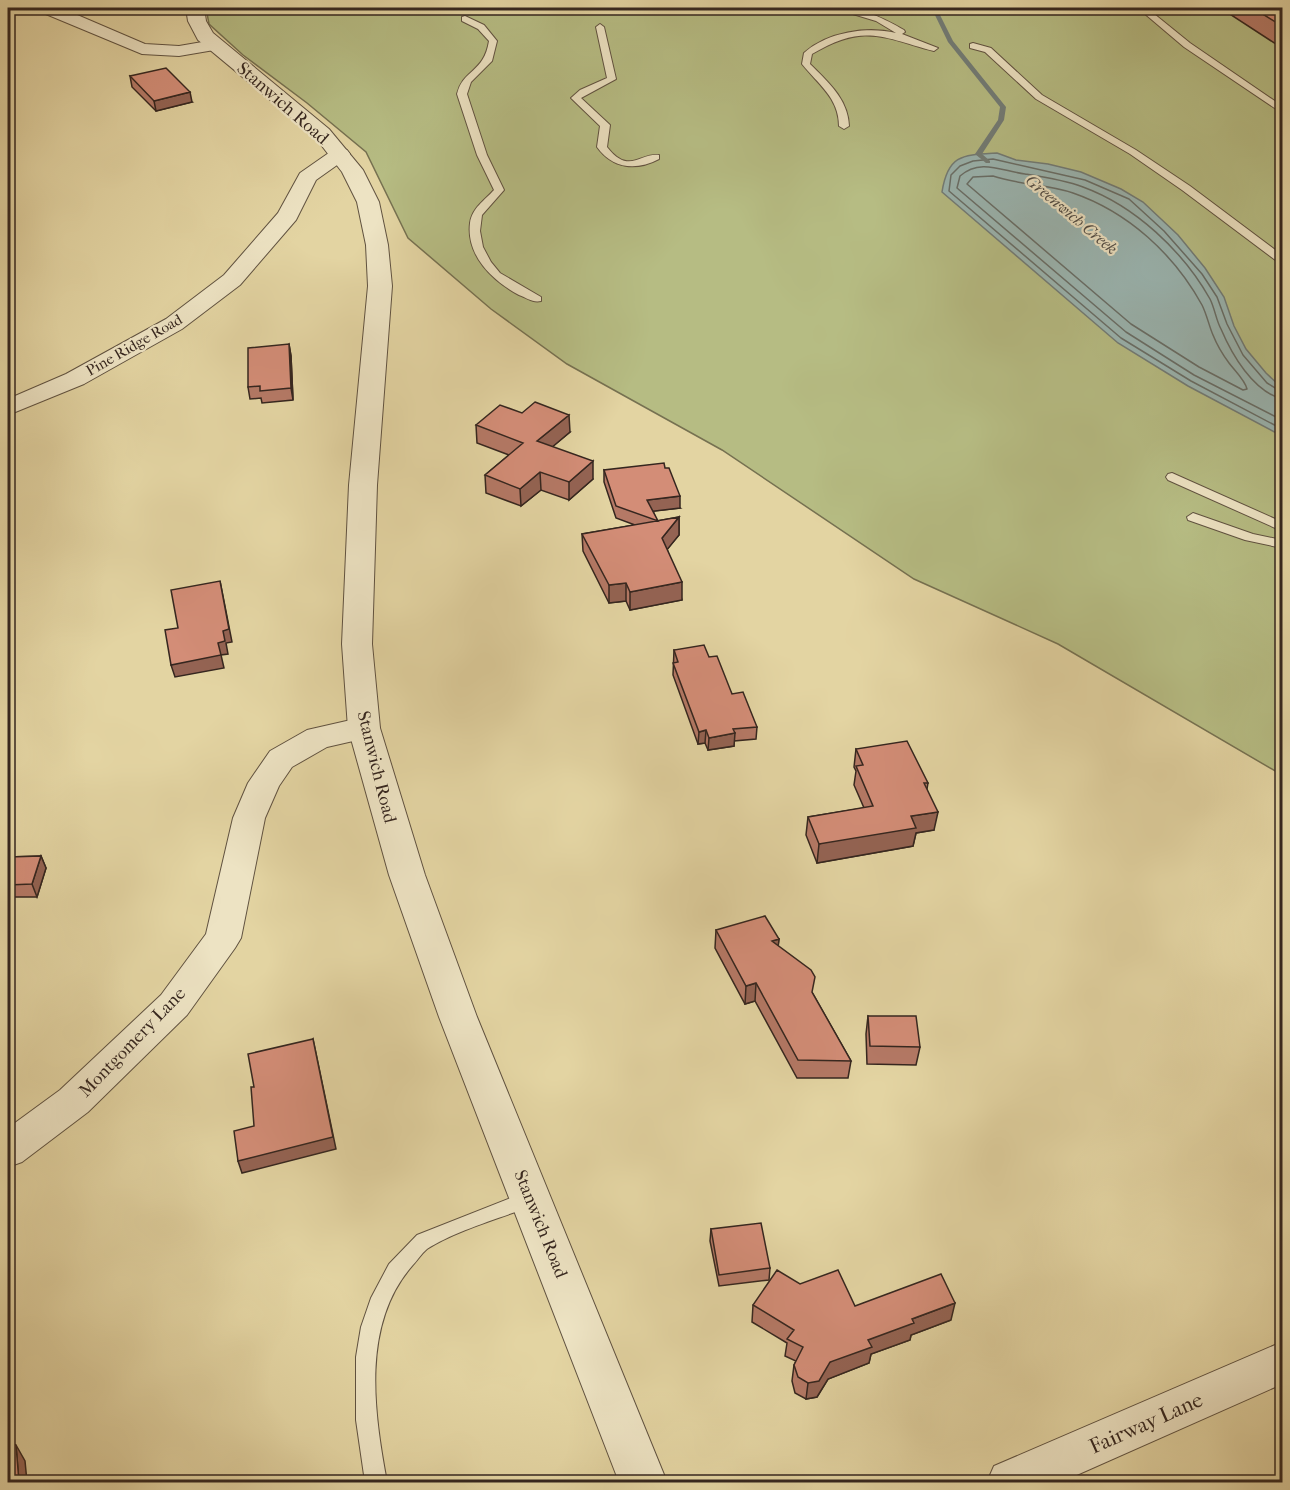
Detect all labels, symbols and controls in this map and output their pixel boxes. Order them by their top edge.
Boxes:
street label: Stanwich Road [233,58,333,149]
water label: Greenwich Creek [1022,170,1121,258]
street label: Pine Ridge Road [83,310,186,380]
street label: Stanwich Road [352,709,401,825]
street label: Montgomery Lane [75,983,190,1101]
street label: Stanwich Road [509,1167,572,1281]
street label: Fairway Lane [1086,1387,1206,1459]

